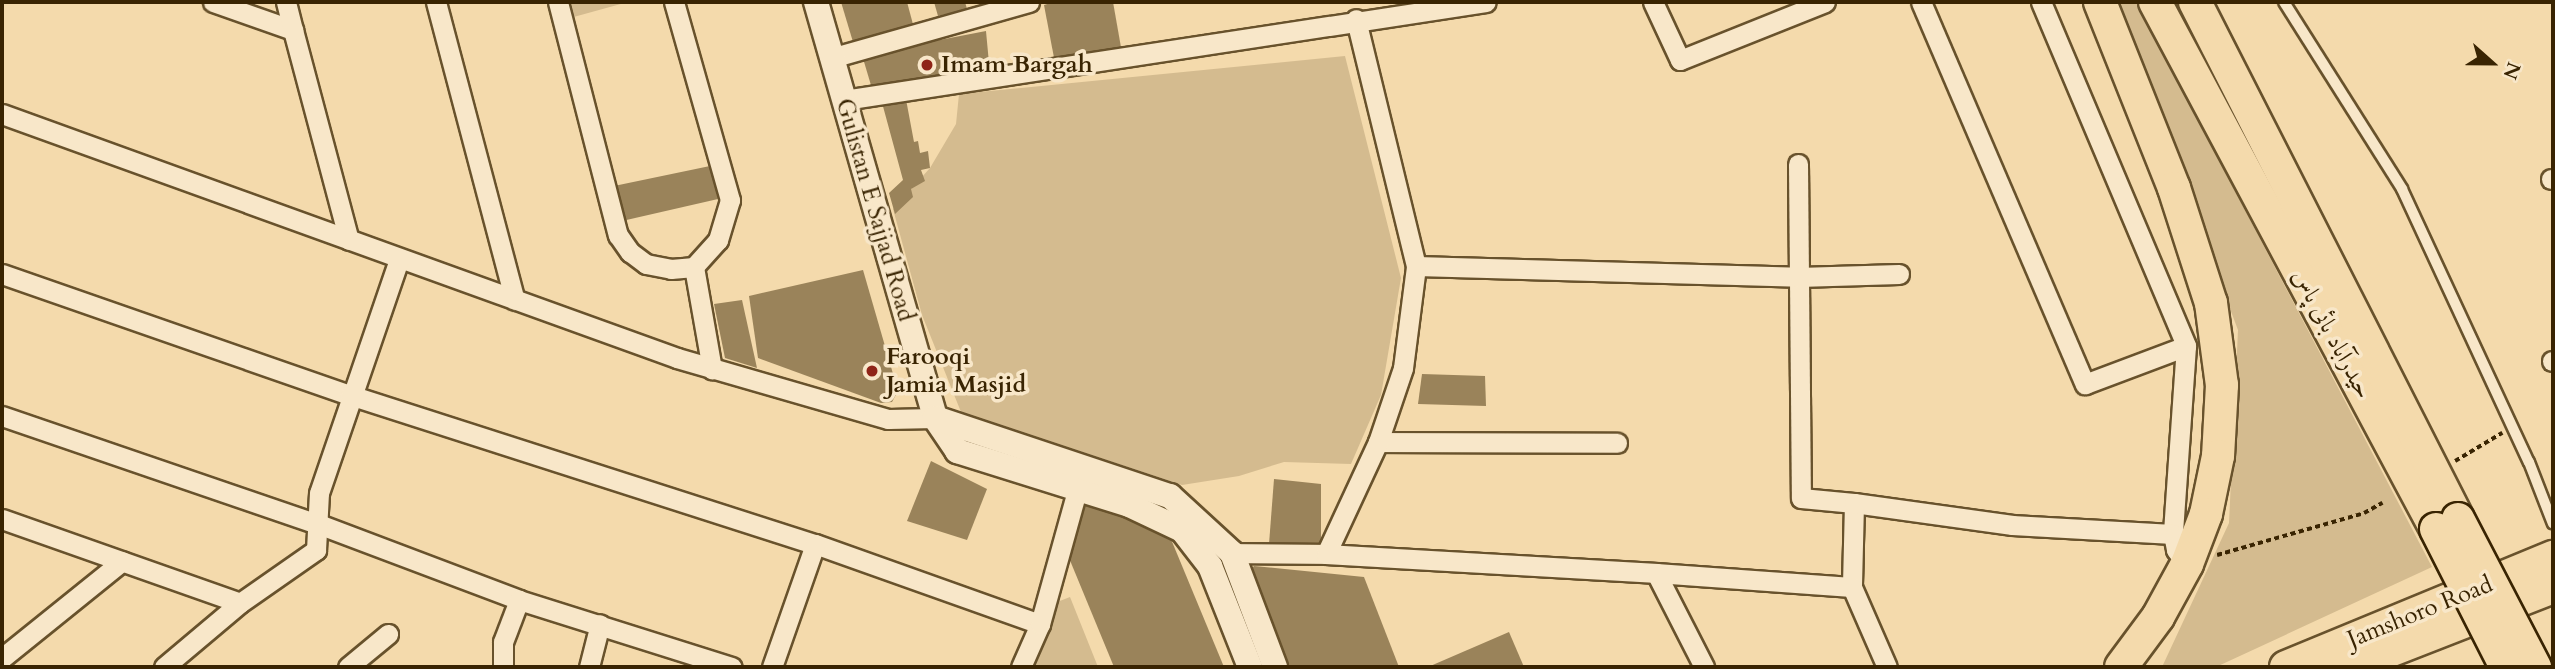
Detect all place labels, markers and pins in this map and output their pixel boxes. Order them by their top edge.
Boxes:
place label: Imam Bargah [941,51,1093,79]
marker: Imam Bargah [919,57,935,73]
place label: Farooqi Jamia Masjid [886,343,1026,399]
marker: Farooqi Jamia Masjid [864,363,880,379]

